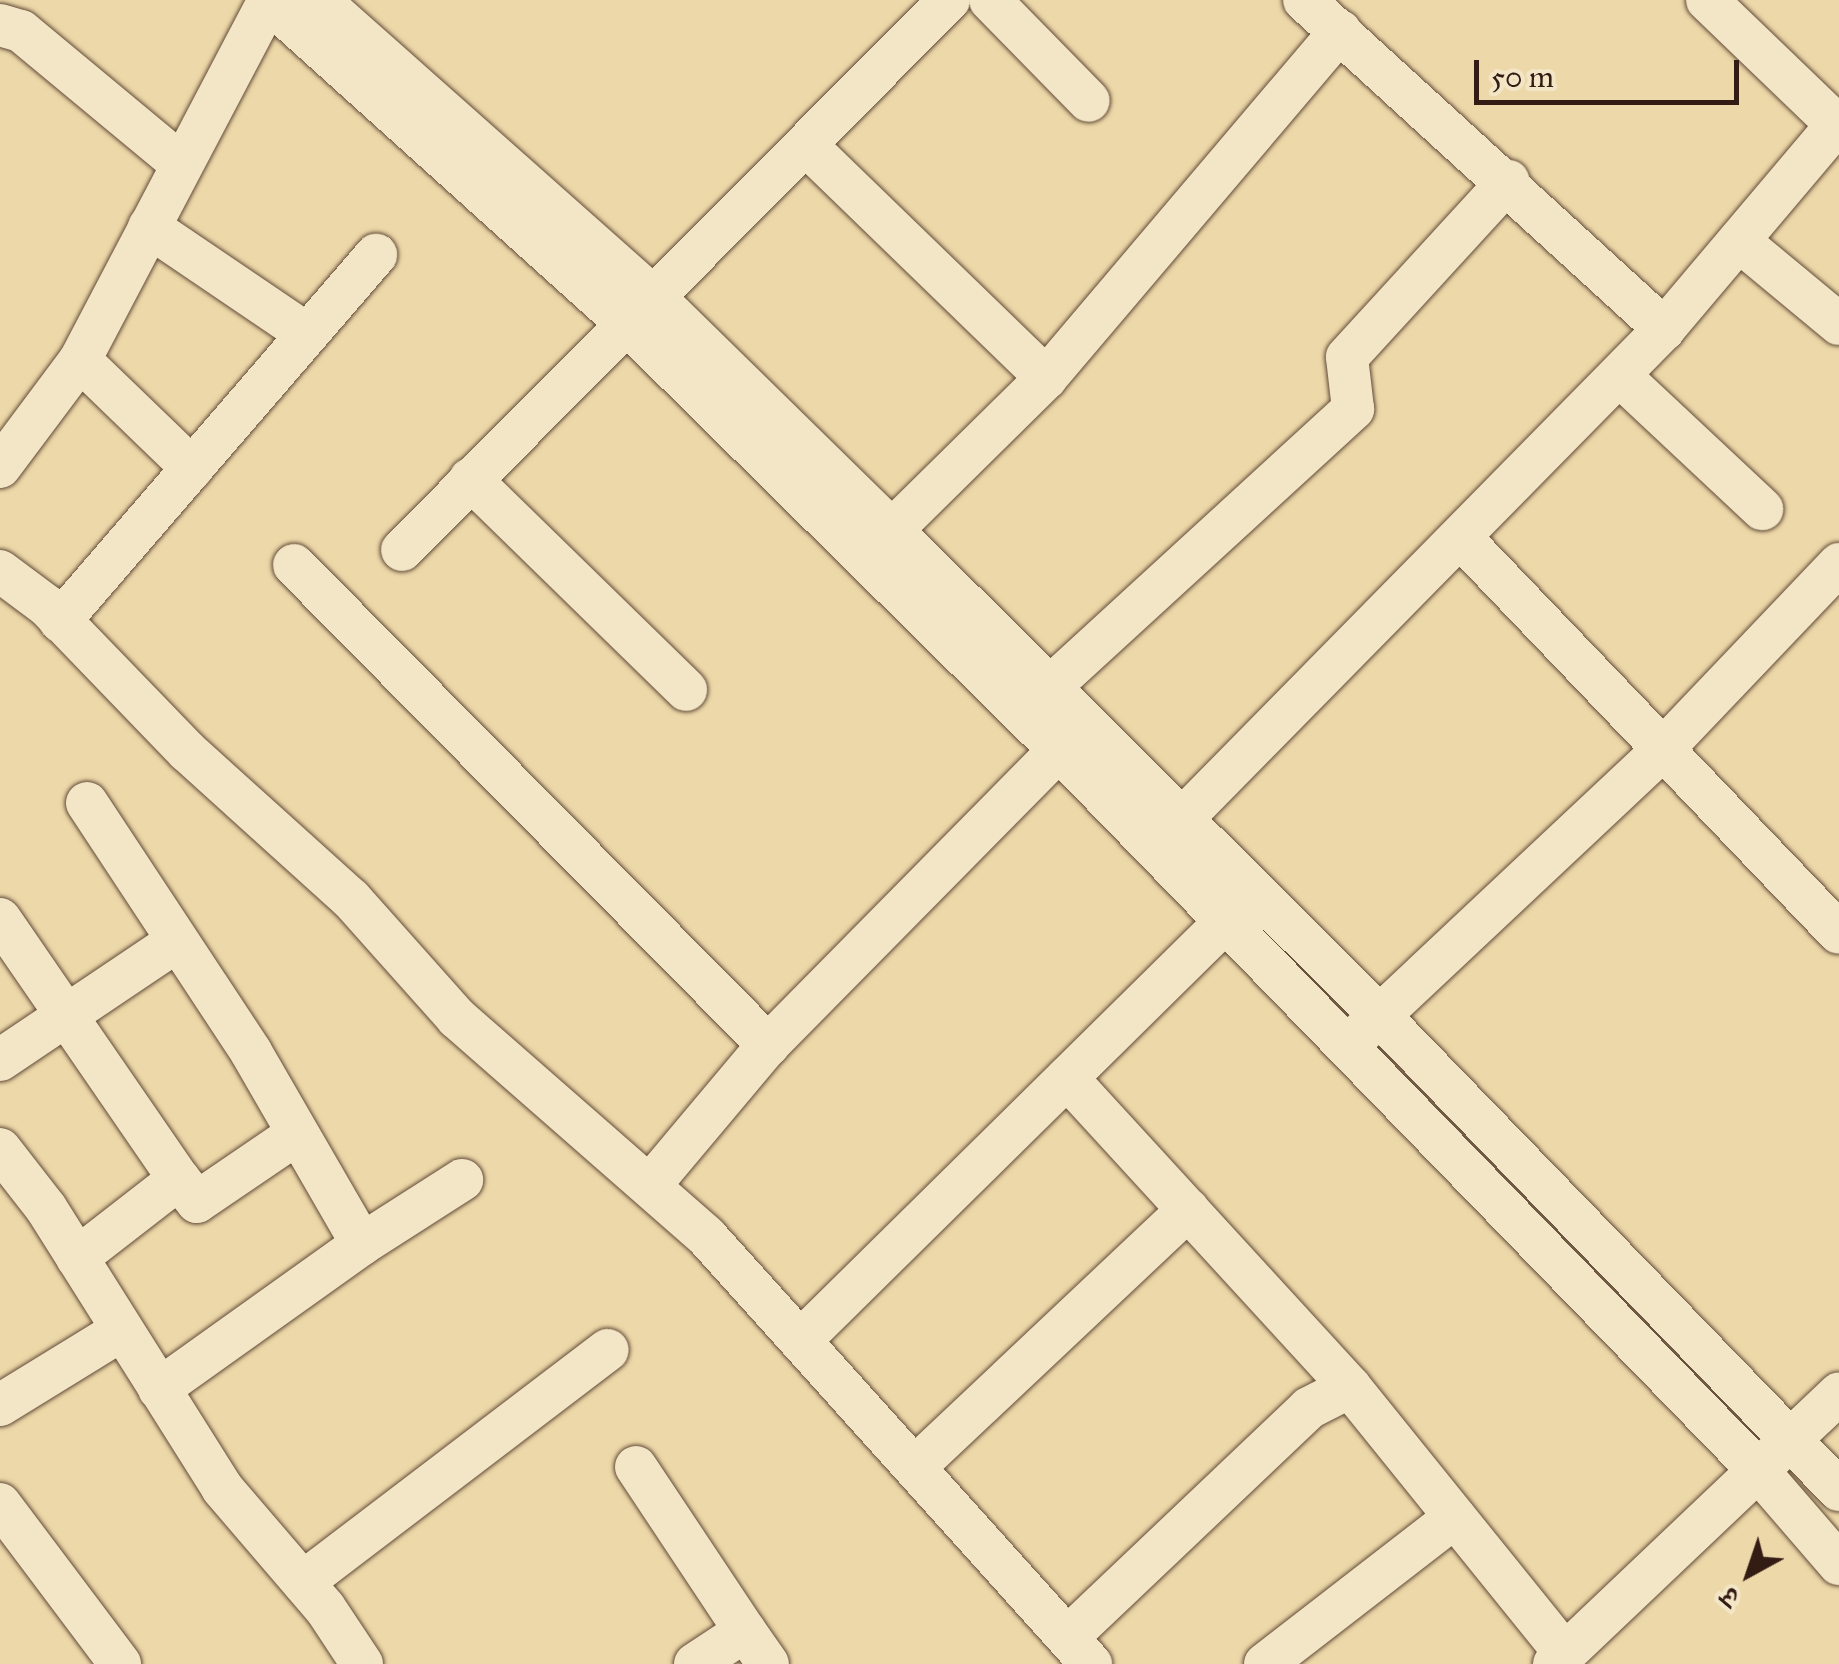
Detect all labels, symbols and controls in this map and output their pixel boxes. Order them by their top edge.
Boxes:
scale bar [1479,40,1744,102]
text: 50 m [1491,59,1554,95]
north arrow [1699,1524,1799,1624]
text: उ [1713,1579,1746,1615]

